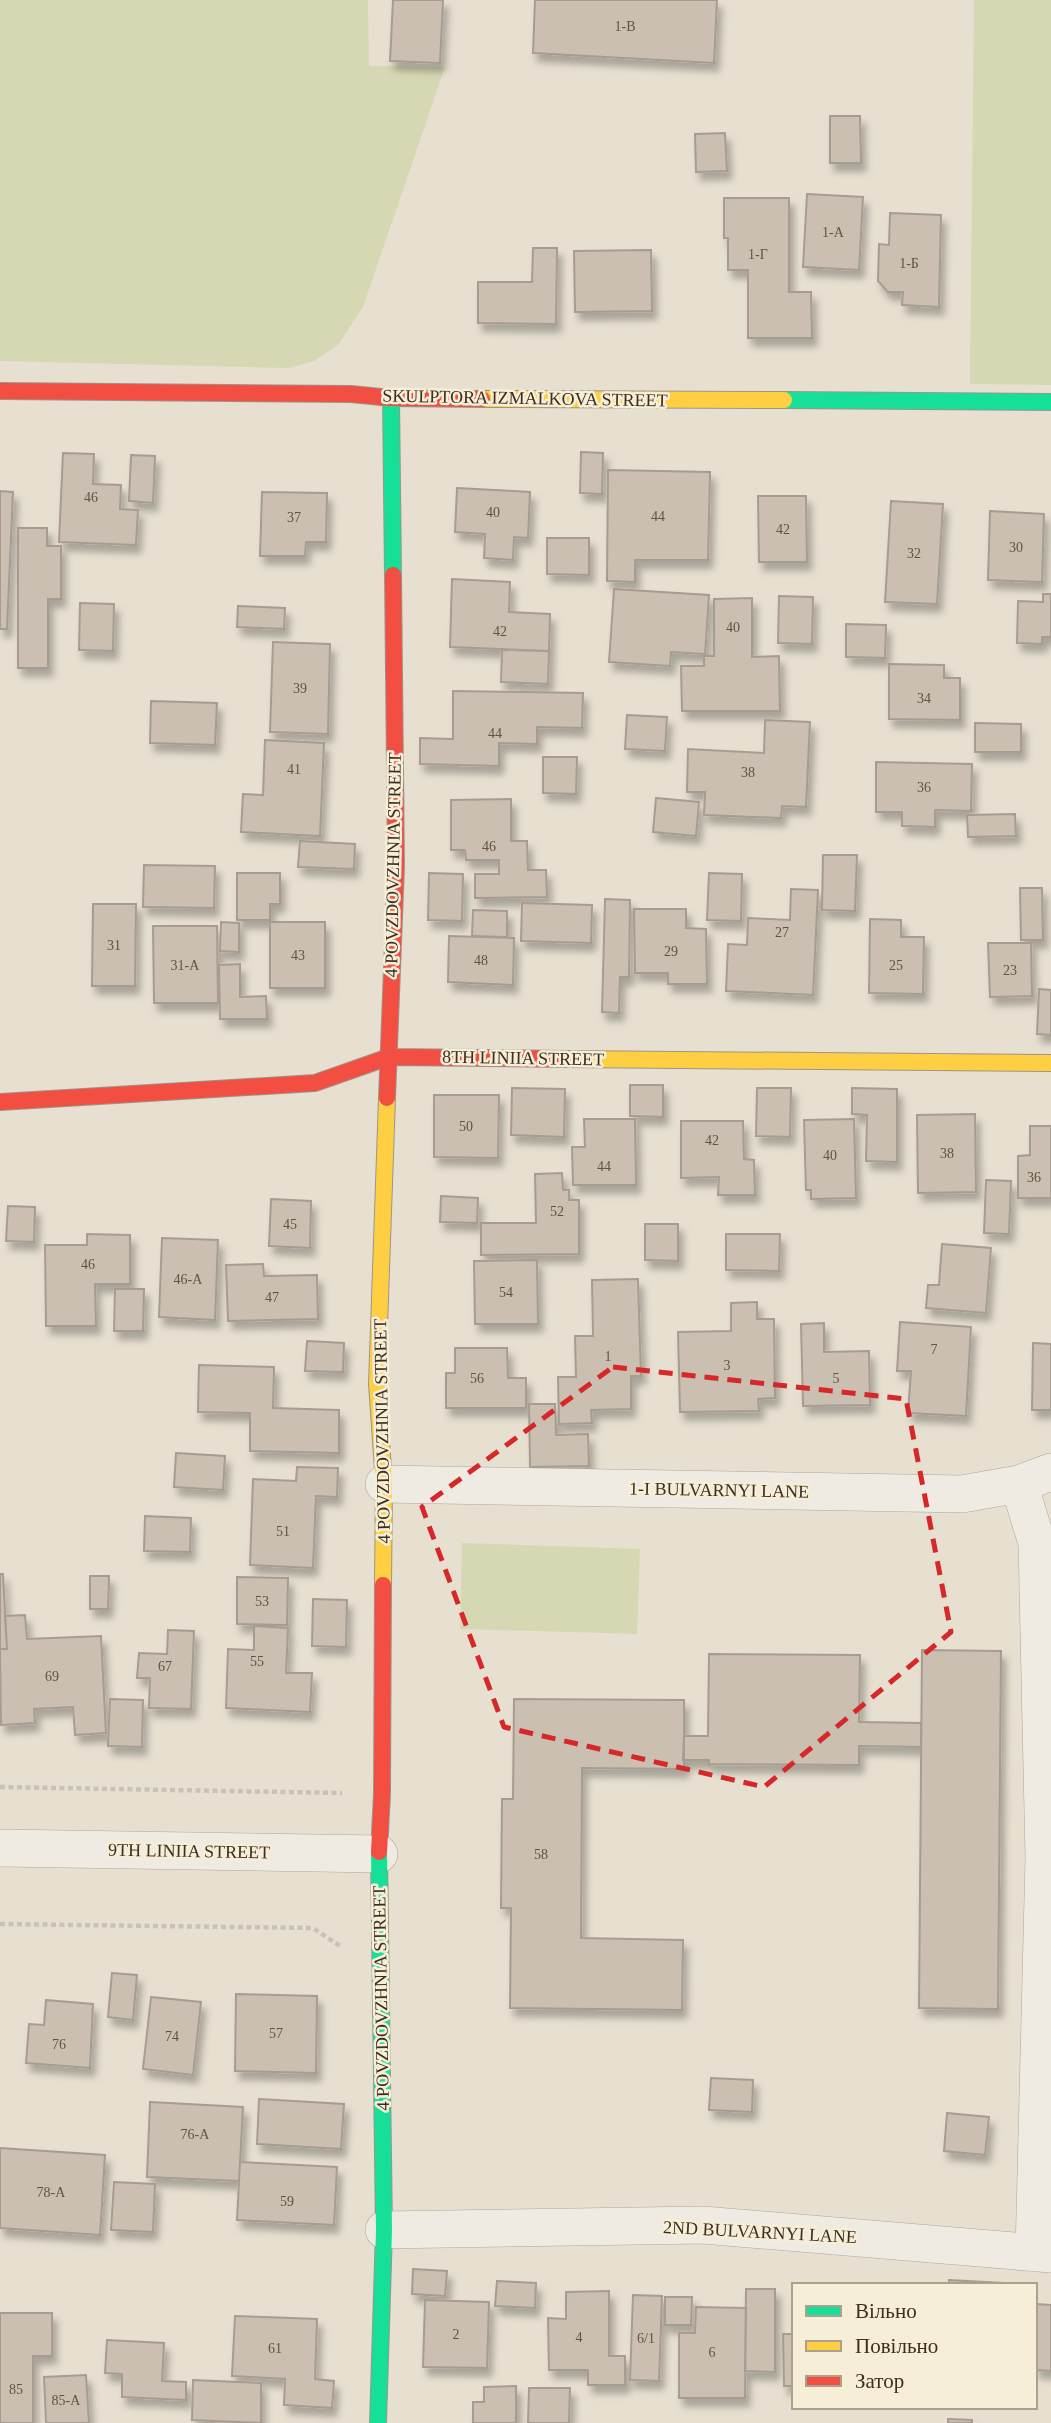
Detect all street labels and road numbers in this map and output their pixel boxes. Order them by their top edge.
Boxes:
street label: SKULPTORA IZMALKOVA STREET [382,386,668,410]
street label: 4 POVZDOVZHNIA STREET [381,752,405,978]
street label: 8TH LINIIA STREET [442,1047,604,1069]
street label: 4 POVZDOVZHNIA STREET [370,1318,394,1544]
street label: 1-I BULVARNYI LANE [629,1478,809,1502]
street label: 9TH LINIIA STREET [108,1840,270,1862]
street label: 4 POVZDOVZHNIA STREET [369,1885,393,2111]
street label: 2ND BULVARNYI LANE [663,2217,857,2247]

